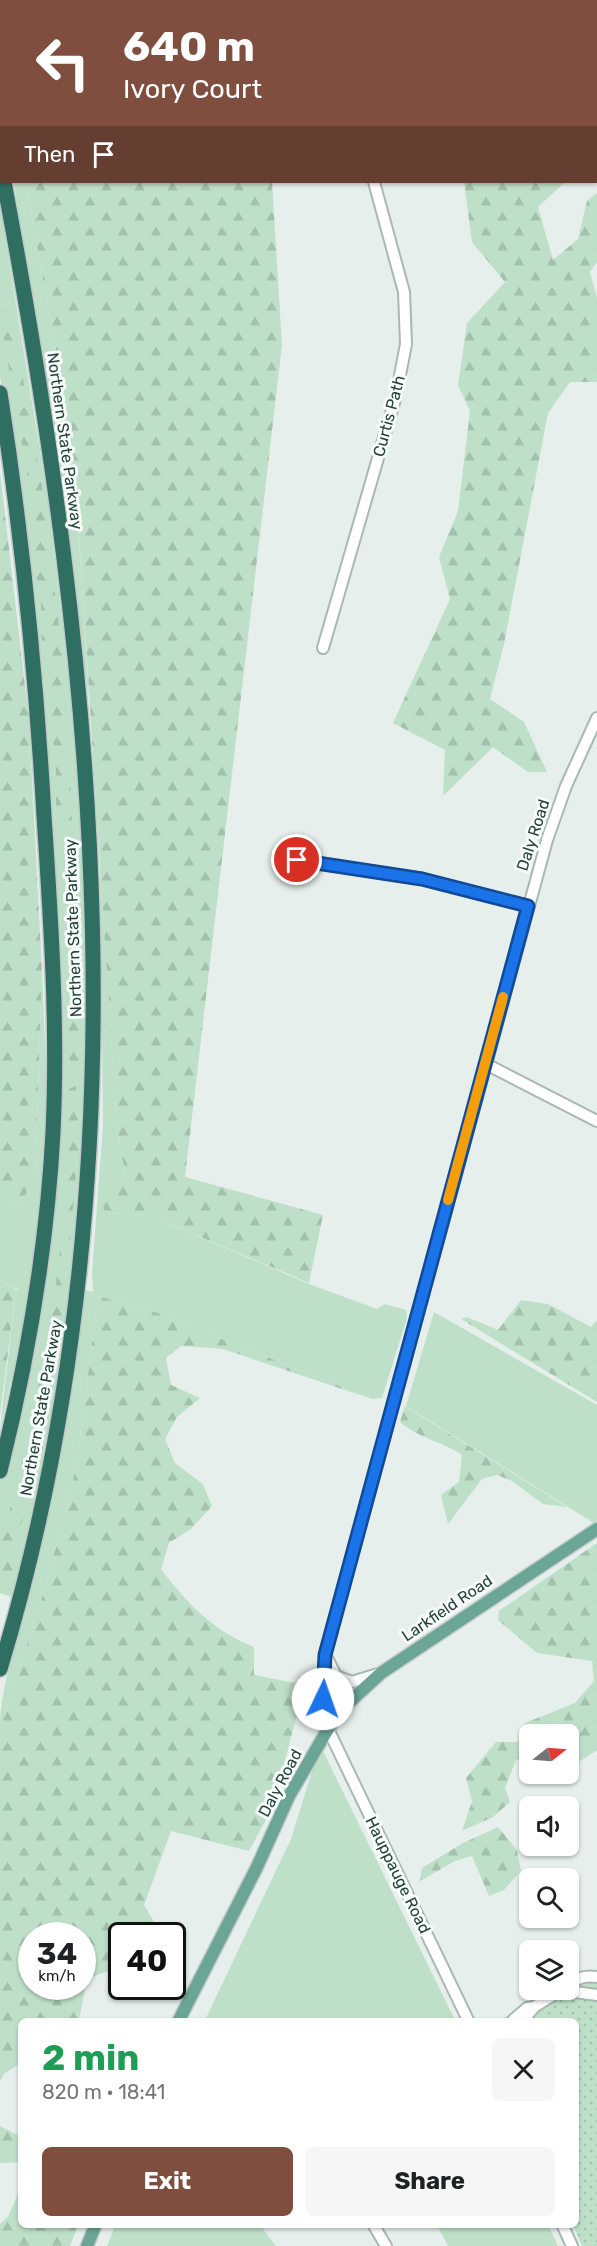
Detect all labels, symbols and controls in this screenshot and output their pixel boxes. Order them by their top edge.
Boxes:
text: 640 m [123,22,255,72]
icon: left [24,24,102,102]
text: Ivory Court [123,73,262,105]
icon: arrive [87,138,120,171]
text: Then [24,141,75,168]
street label: Northern State Parkway [43,351,87,531]
street label: Curtis Path [369,373,409,459]
street label: Daly Road [513,797,553,873]
pin [271,834,322,885]
street label: Northern State Parkway [60,838,86,1018]
icon: arrive [280,843,313,876]
street label: Northern State Parkway [16,1318,66,1498]
street label: Larkfield Road [398,1571,496,1645]
position arrow [291,1667,355,1731]
north arrow [519,1724,579,1784]
map controls [519,1724,579,2000]
street label: Daly Road [254,1746,306,1820]
button: sound [519,1796,579,1856]
street label: Hauppauge Road [361,1813,435,1937]
button: search [519,1868,579,1928]
speed limit sign: 40 [108,1922,186,2000]
text: 34 [37,1936,77,1972]
button: layers [519,1940,579,2000]
text: km/h [38,1967,76,1985]
text: 2 min [42,2036,140,2079]
button: close [492,2038,555,2101]
text: 820 m · 18:41 [42,2080,165,2104]
button: Exit [42,2147,293,2216]
button: Share [305,2147,555,2216]

